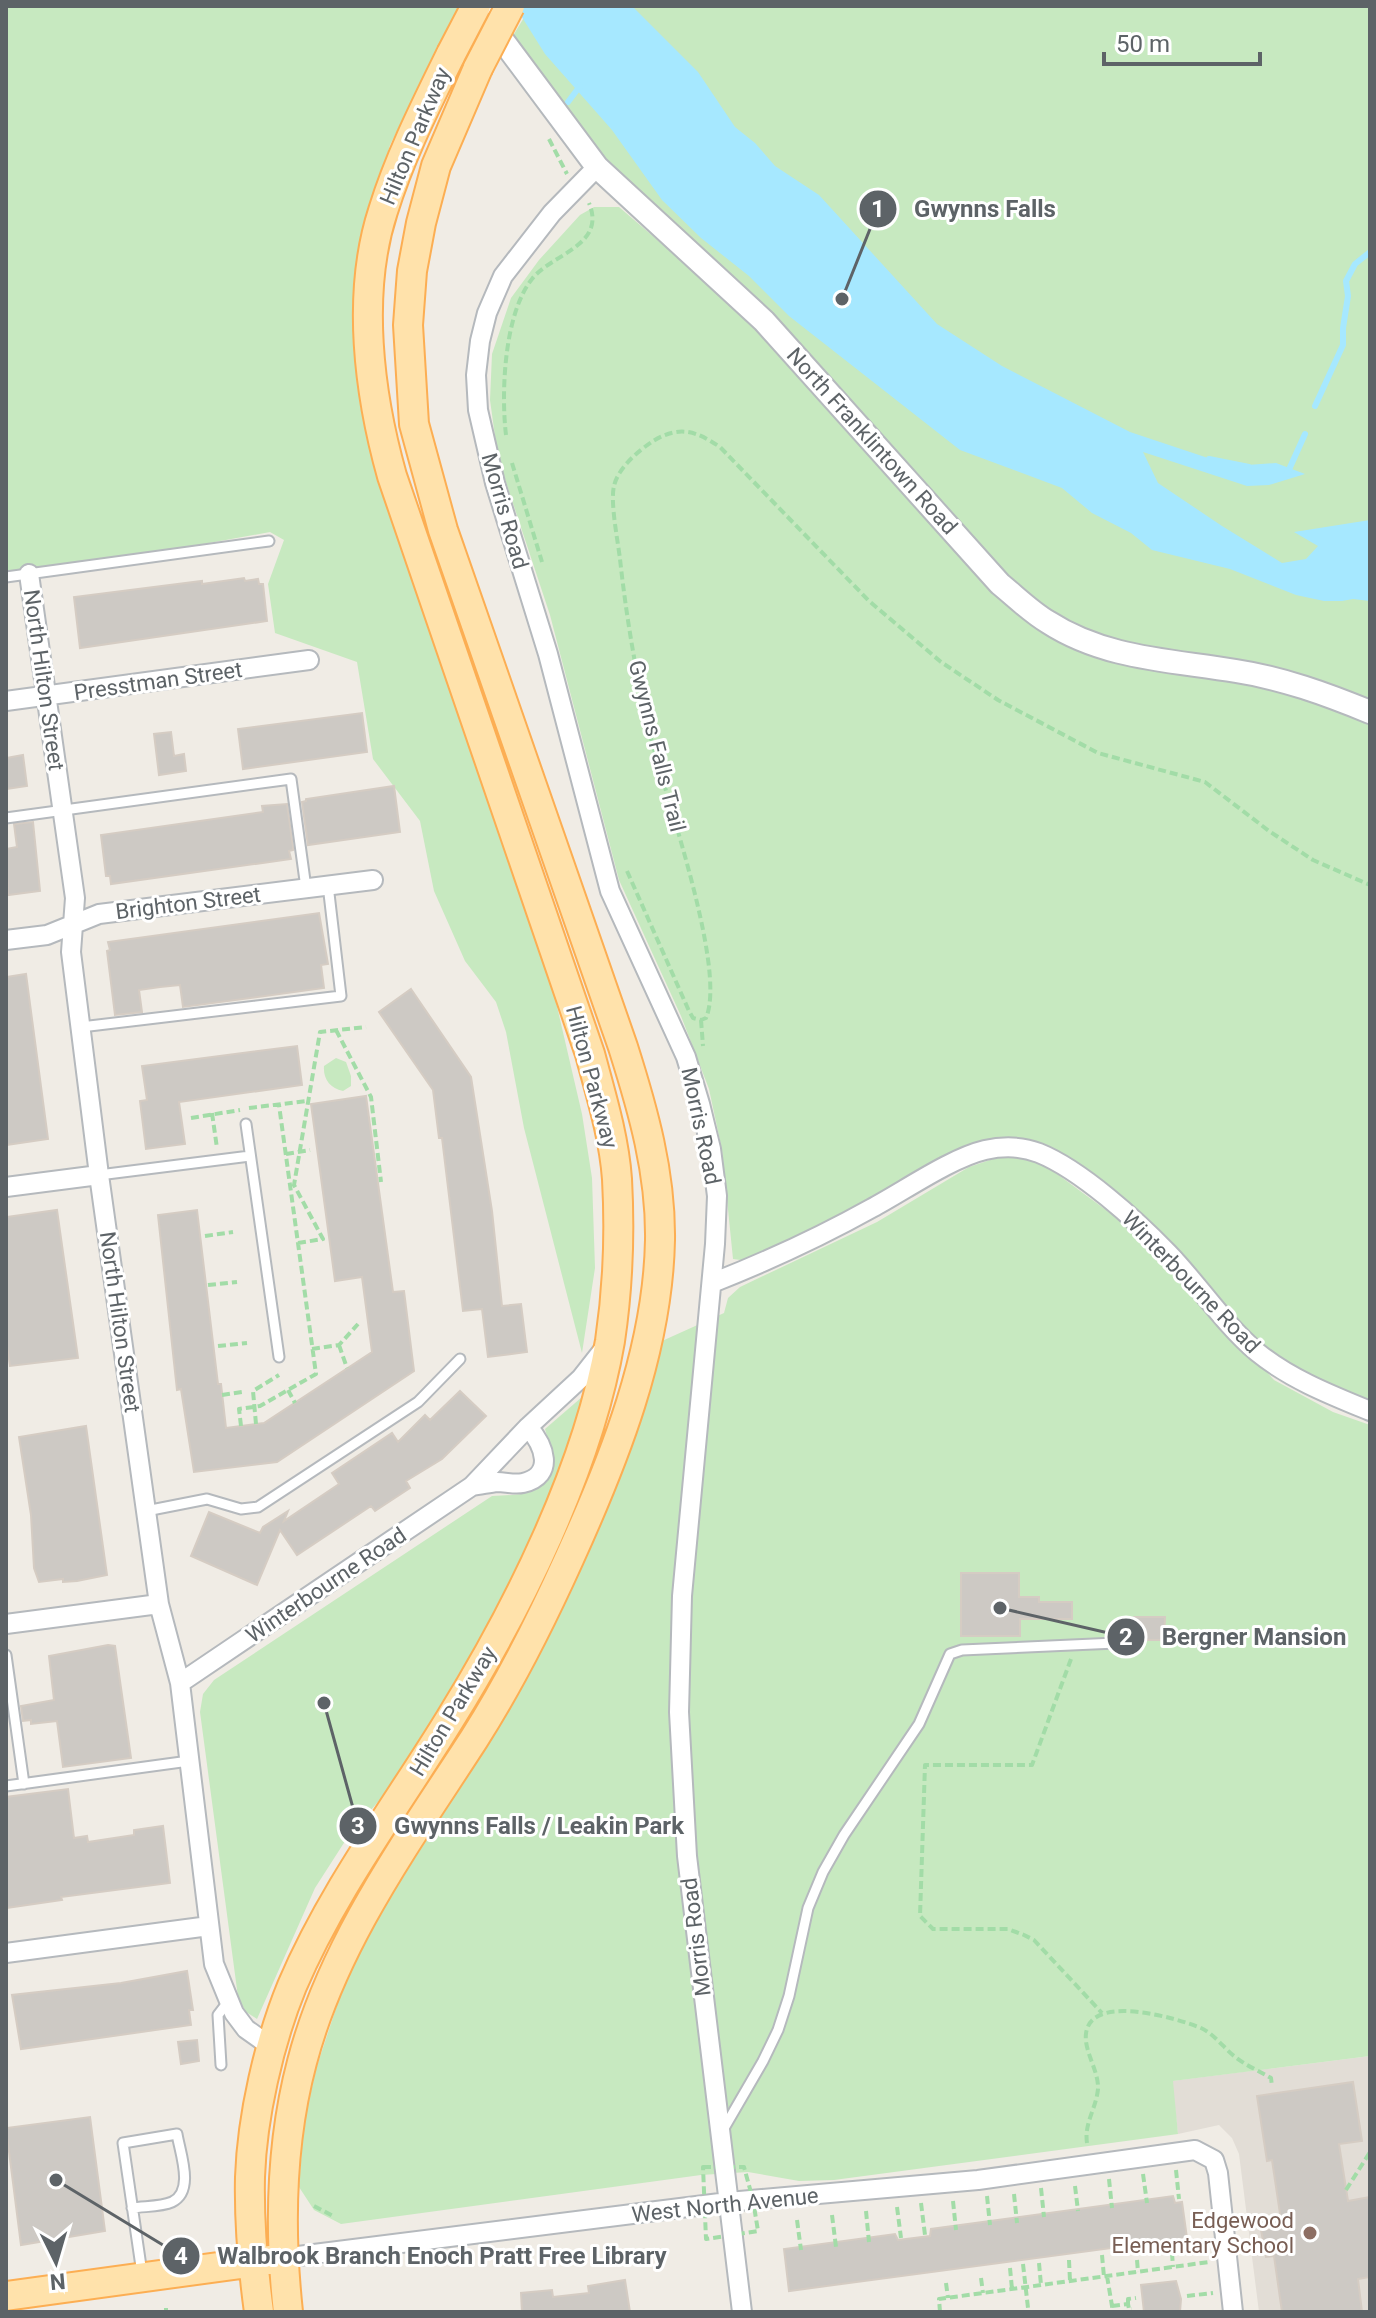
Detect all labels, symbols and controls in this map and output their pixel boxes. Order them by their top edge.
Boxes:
scale bar [1104,16,1260,66]
text: 50 m [1116,30,1170,58]
street label: Hilton Parkway [375,63,455,208]
callout: Gwynns Falls [858,185,1072,233]
text: 1 [871,195,885,223]
text: Gwynns Falls [914,195,1056,223]
street label: North Franklintown Road [782,343,962,539]
street label: Morris Road [477,450,533,572]
street label: North Hilton Street [19,588,69,772]
street label: Presstman Street [72,657,244,705]
street label: Gwynns Falls Trail [624,658,690,834]
street label: Brighton Street [114,882,262,924]
street label: Hilton Parkway [561,1003,623,1152]
street label: Morris Road [676,1065,726,1187]
street label: Winterbourne Road [1117,1206,1265,1358]
street label: North Hilton Street [95,1230,145,1414]
street label: Winterbourne Road [241,1522,411,1648]
callout: Bergner Mansion [1106,1613,1362,1661]
text: 2 [1119,1623,1133,1651]
text: Bergner Mansion [1162,1623,1346,1651]
street label: Hilton Parkway [405,1641,502,1780]
callout: Gwynns Falls / Leakin Park [338,1802,700,1850]
text: 3 [351,1812,365,1840]
text: Gwynns Falls / Leakin Park [394,1812,685,1840]
street label: Morris Road [676,1876,716,1998]
street label: West North Avenue [630,2183,820,2227]
place label: Edgewood Elementary School [1112,2208,1294,2258]
north arrow [16,2222,96,2302]
marker: Edgewood Elementary School [1301,2224,1319,2242]
callout: Walbrook Branch Enoch Pratt Free Library [161,2232,682,2280]
text: 4 [174,2242,188,2270]
text: Walbrook Branch Enoch Pratt Free Library [217,2242,668,2270]
text: N [49,2268,67,2295]

